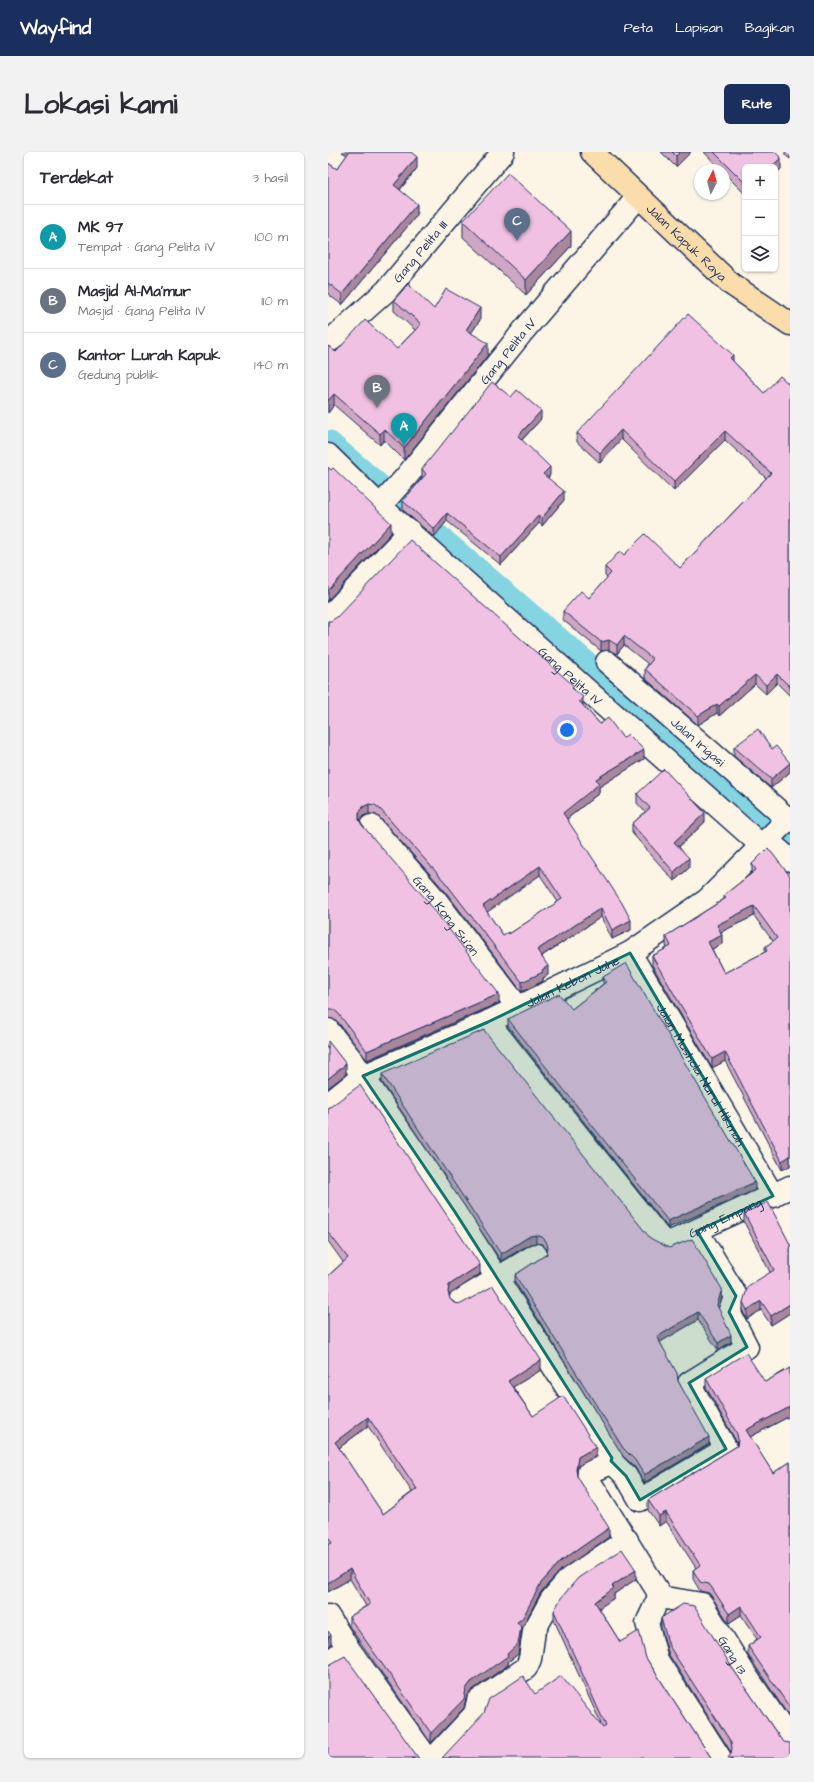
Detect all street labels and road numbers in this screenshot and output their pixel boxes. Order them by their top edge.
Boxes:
street label: Jalan Kapuk Raya [642,200,731,286]
street label: Gang Pelita III [389,217,452,287]
street label: Gang Pelita IV [476,314,541,388]
street label: Gang Pelita IV [534,643,606,710]
street label: Jalan Irigasi [667,713,729,771]
street label: Gang Kong Su'an [408,872,484,960]
street label: Jalan Kebon Jahe [523,951,623,1012]
street label: Jalan Mushola Nurul Hikmah [652,1001,750,1150]
street label: Gang Empang [686,1193,766,1243]
street label: Gang 13 [713,1632,751,1678]

